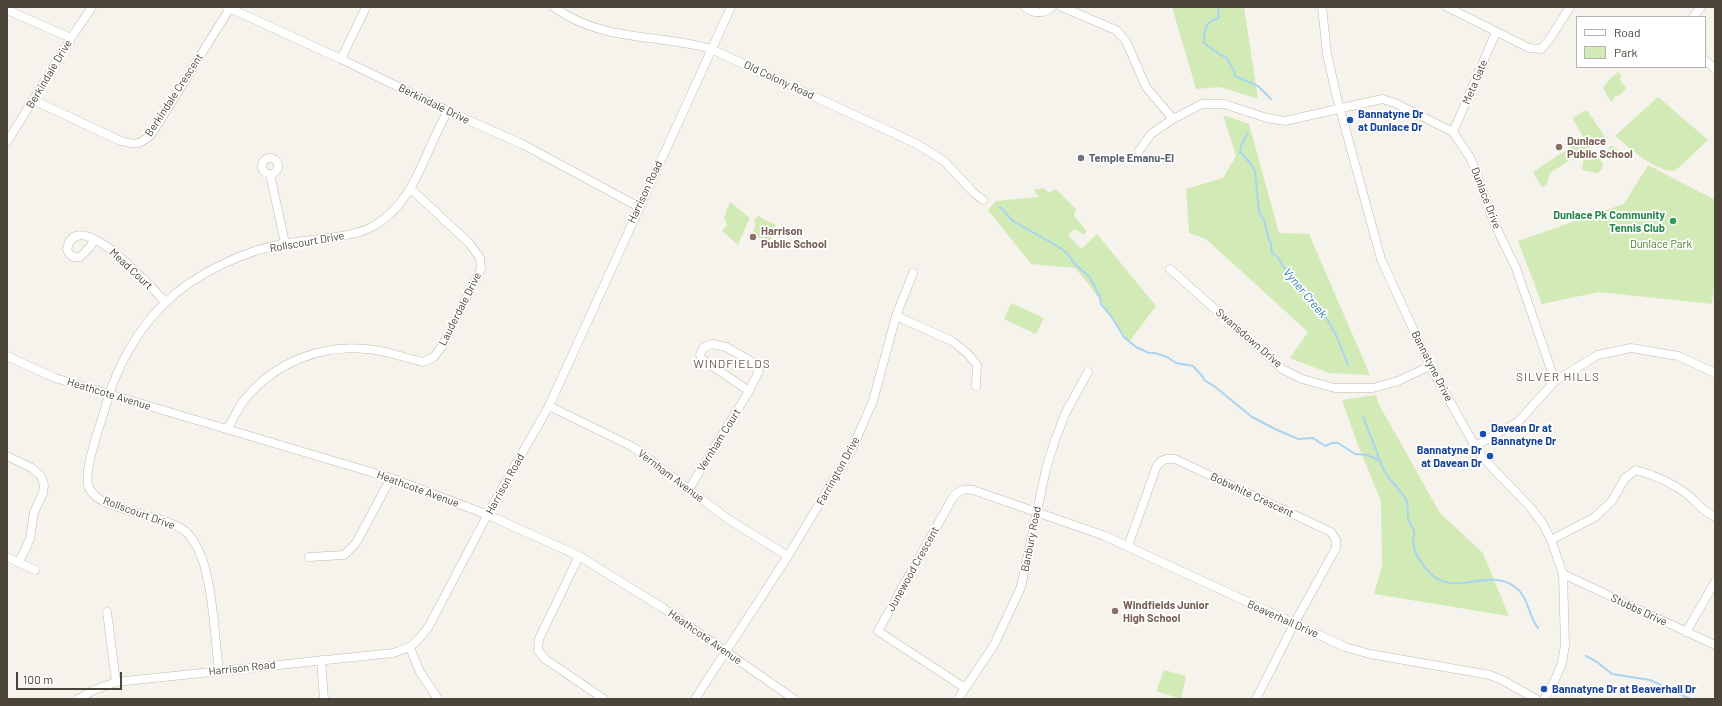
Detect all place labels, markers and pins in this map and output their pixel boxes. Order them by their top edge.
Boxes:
place label: Bannatyne Dr at Dunlace Dr [1358,107,1423,133]
marker: Bannatyne Dr at Dunlace Dr [1345,115,1355,125]
place label: Dunlace Public School [1567,134,1633,160]
marker: Dunlace Public School [1554,142,1564,152]
place label: Temple Emanu-El [1089,151,1174,165]
marker: Temple Emanu-El [1076,153,1086,163]
place label: Dunlace Pk Community Tennis Club [1553,208,1665,234]
marker: Dunlace Pk Community Tennis Club [1668,216,1678,226]
place label: Harrison Public School [761,224,827,250]
marker: Harrison Public School [748,232,758,242]
place label: Davean Dr at Bannatyne Dr [1491,421,1556,447]
marker: Davean Dr at Bannatyne Dr [1478,429,1488,439]
place label: Bannatyne Dr at Davean Dr [1417,443,1482,469]
marker: Bannatyne Dr at Davean Dr [1485,451,1495,461]
place label: Windfields Junior High School [1123,598,1209,624]
marker: Windfields Junior High School [1110,606,1120,616]
place label: Bannatyne Dr at Beaverhall Dr [1552,682,1696,696]
marker: Bannatyne Dr at Beaverhall Dr [1539,684,1549,694]

